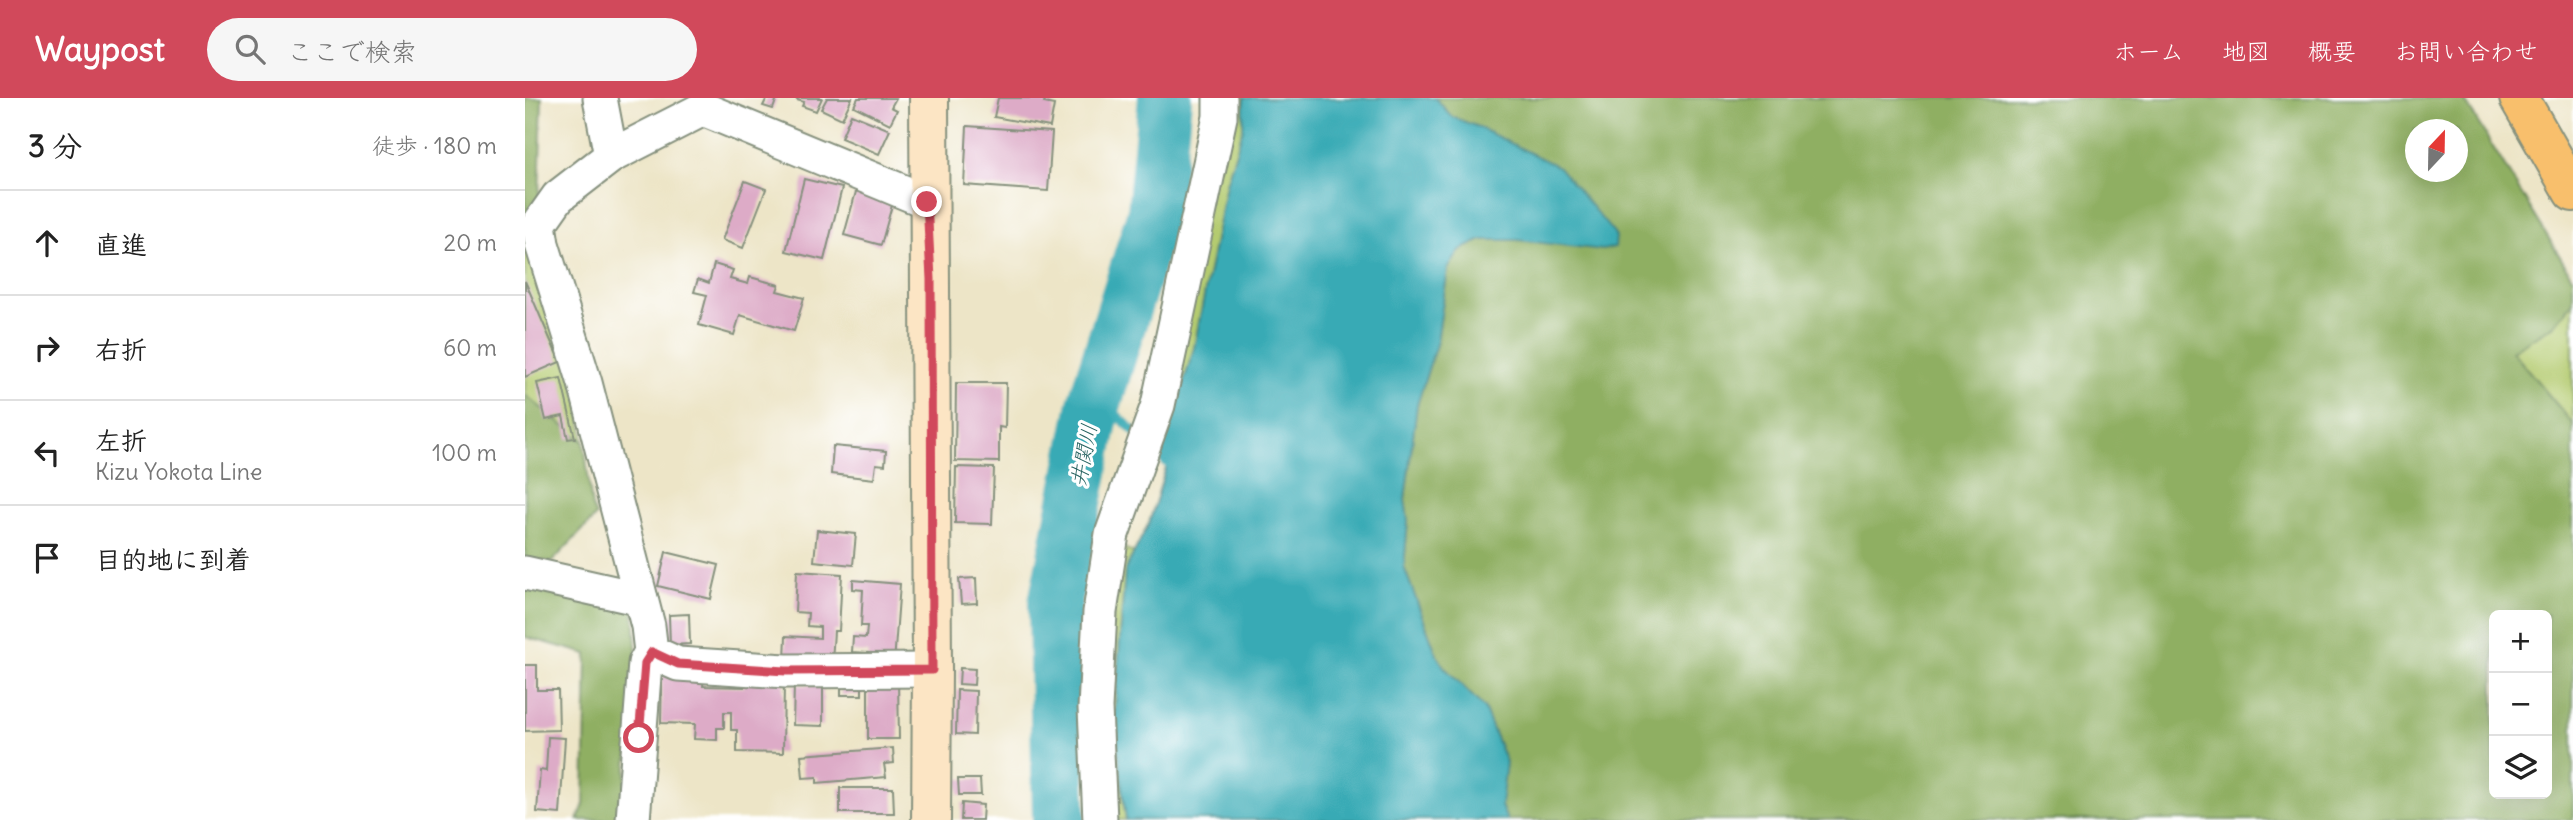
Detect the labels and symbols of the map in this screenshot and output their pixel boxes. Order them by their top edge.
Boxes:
north arrow [2405,119,2468,182]
route end [911,186,942,217]
water label: 井関川 [1064,421,1103,488]
route start [623,722,654,753]

